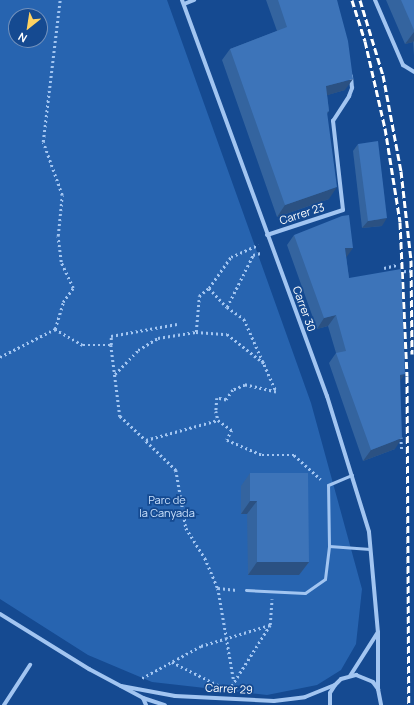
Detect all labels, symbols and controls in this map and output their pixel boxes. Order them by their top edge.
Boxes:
north arrow [8,8,48,48]
text: N [15,29,29,46]
street label: Carrer 23 [278,200,326,228]
street label: Carrer 30 [290,285,318,333]
park label: Parc de la Canyada [139,494,195,520]
street label: Carrer 29 [205,681,253,697]

